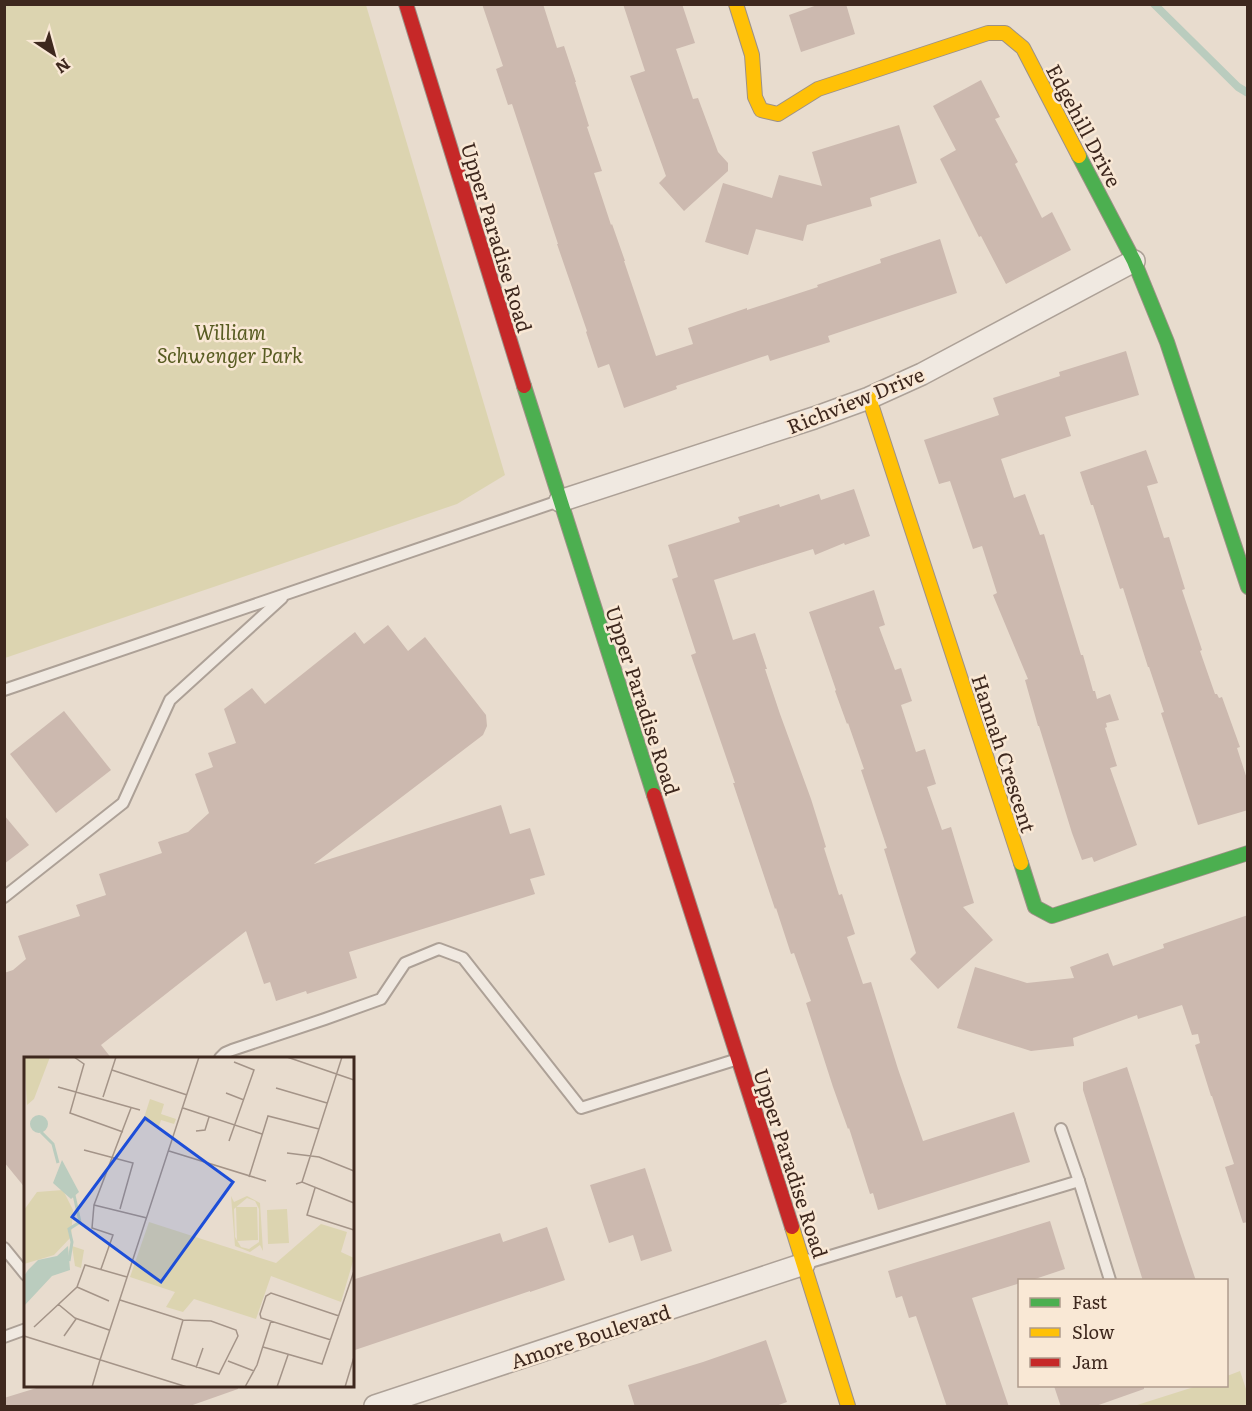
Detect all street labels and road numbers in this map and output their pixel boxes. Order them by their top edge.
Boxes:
street label: Edgehill Drive [1040,58,1130,192]
street label: Upper Paradise Road [455,138,541,336]
street label: Richview Drive [782,358,928,440]
street label: Upper Paradise Road [599,601,689,799]
street label: Hannah Crescent [965,670,1045,836]
street label: Upper Paradise Road [747,1064,837,1262]
street label: Amore Boulevard [506,1295,674,1375]

